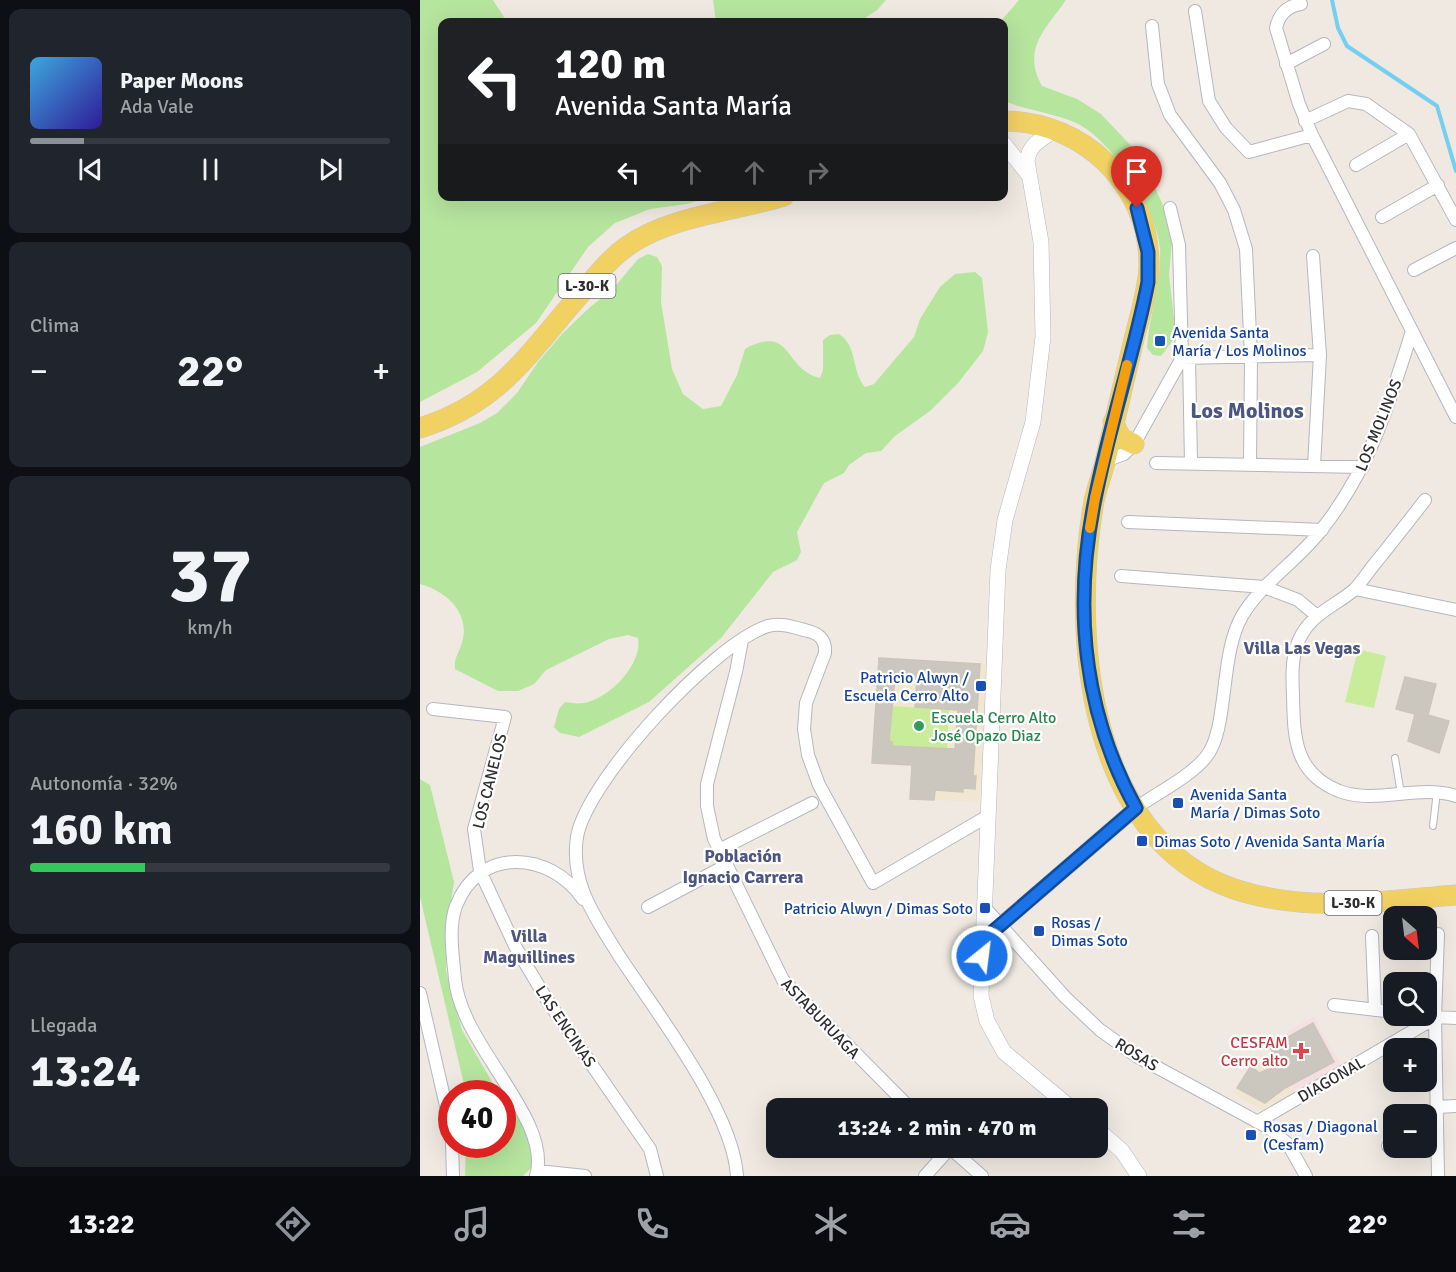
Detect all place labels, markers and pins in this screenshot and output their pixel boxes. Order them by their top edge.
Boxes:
pin [1111,146,1162,208]
place label: Avenida Santa María / Los Molinos [1172,323,1306,361]
marker: Avenida Santa María / Los Molinos [1153,334,1167,348]
place label: Patricio Alwyn / Escuela Cerro Alto [844,668,969,706]
marker: Patricio Alwyn / Escuela Cerro Alto [974,679,988,693]
place label: Escuela Cerro Alto José Opazo Diaz [931,708,1056,746]
marker: Escuela Cerro Alto José Opazo Diaz [912,719,926,733]
place label: Avenida Santa María / Dimas Soto [1190,785,1320,823]
marker: Avenida Santa María / Dimas Soto [1171,796,1185,810]
place label: Dimas Soto / Avenida Santa María [1154,832,1385,852]
marker: Dimas Soto / Avenida Santa María [1135,834,1149,848]
place label: Patricio Alwyn / Dimas Soto [784,899,973,919]
marker: Patricio Alwyn / Dimas Soto [978,901,992,915]
place label: Rosas / Dimas Soto [1051,913,1128,951]
marker: Rosas / Dimas Soto [1032,924,1046,938]
place label: CESFAM Cerro alto [1221,1033,1288,1071]
marker: CESFAM Cerro alto [1292,1042,1310,1060]
place label: Rosas / Diagonal (Cesfam) [1263,1117,1378,1155]
marker: Rosas / Diagonal (Cesfam) [1244,1128,1258,1142]

